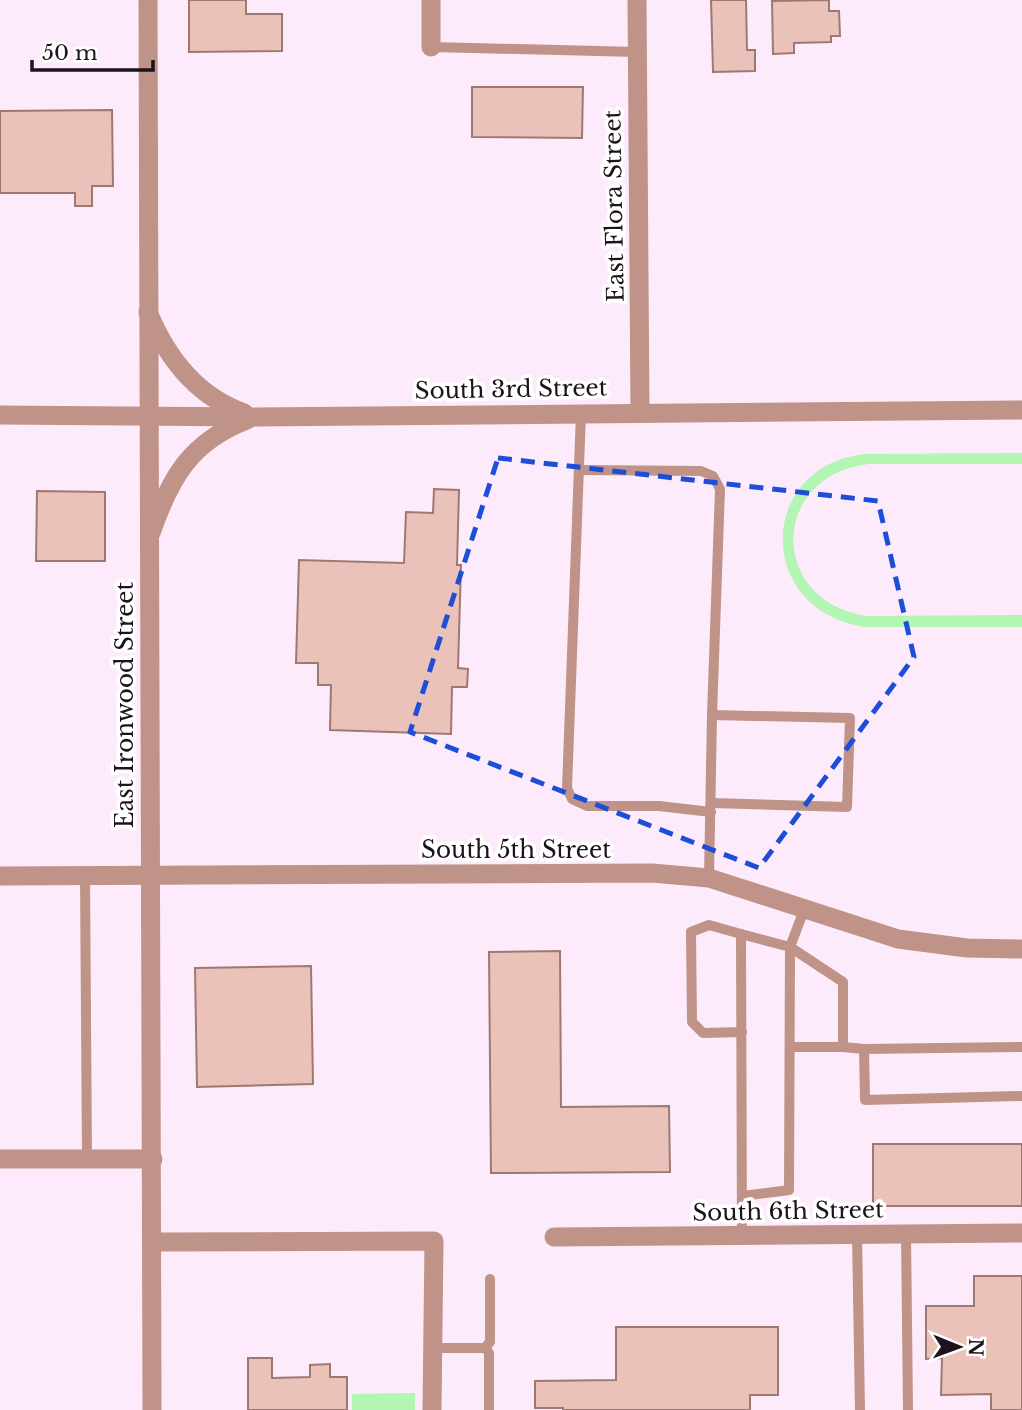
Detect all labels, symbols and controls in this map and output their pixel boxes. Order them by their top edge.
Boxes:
scale bar [32,28,152,72]
text: 50 m [42,40,98,66]
street label: East Flora Street [598,109,630,302]
street label: South 3rd Street [414,373,608,405]
street label: East Ironwood Street [111,581,139,828]
street label: South 5th Street [421,836,611,864]
street label: South 6th Street [692,1195,884,1227]
north arrow [924,1312,994,1382]
text: N [964,1338,987,1357]

